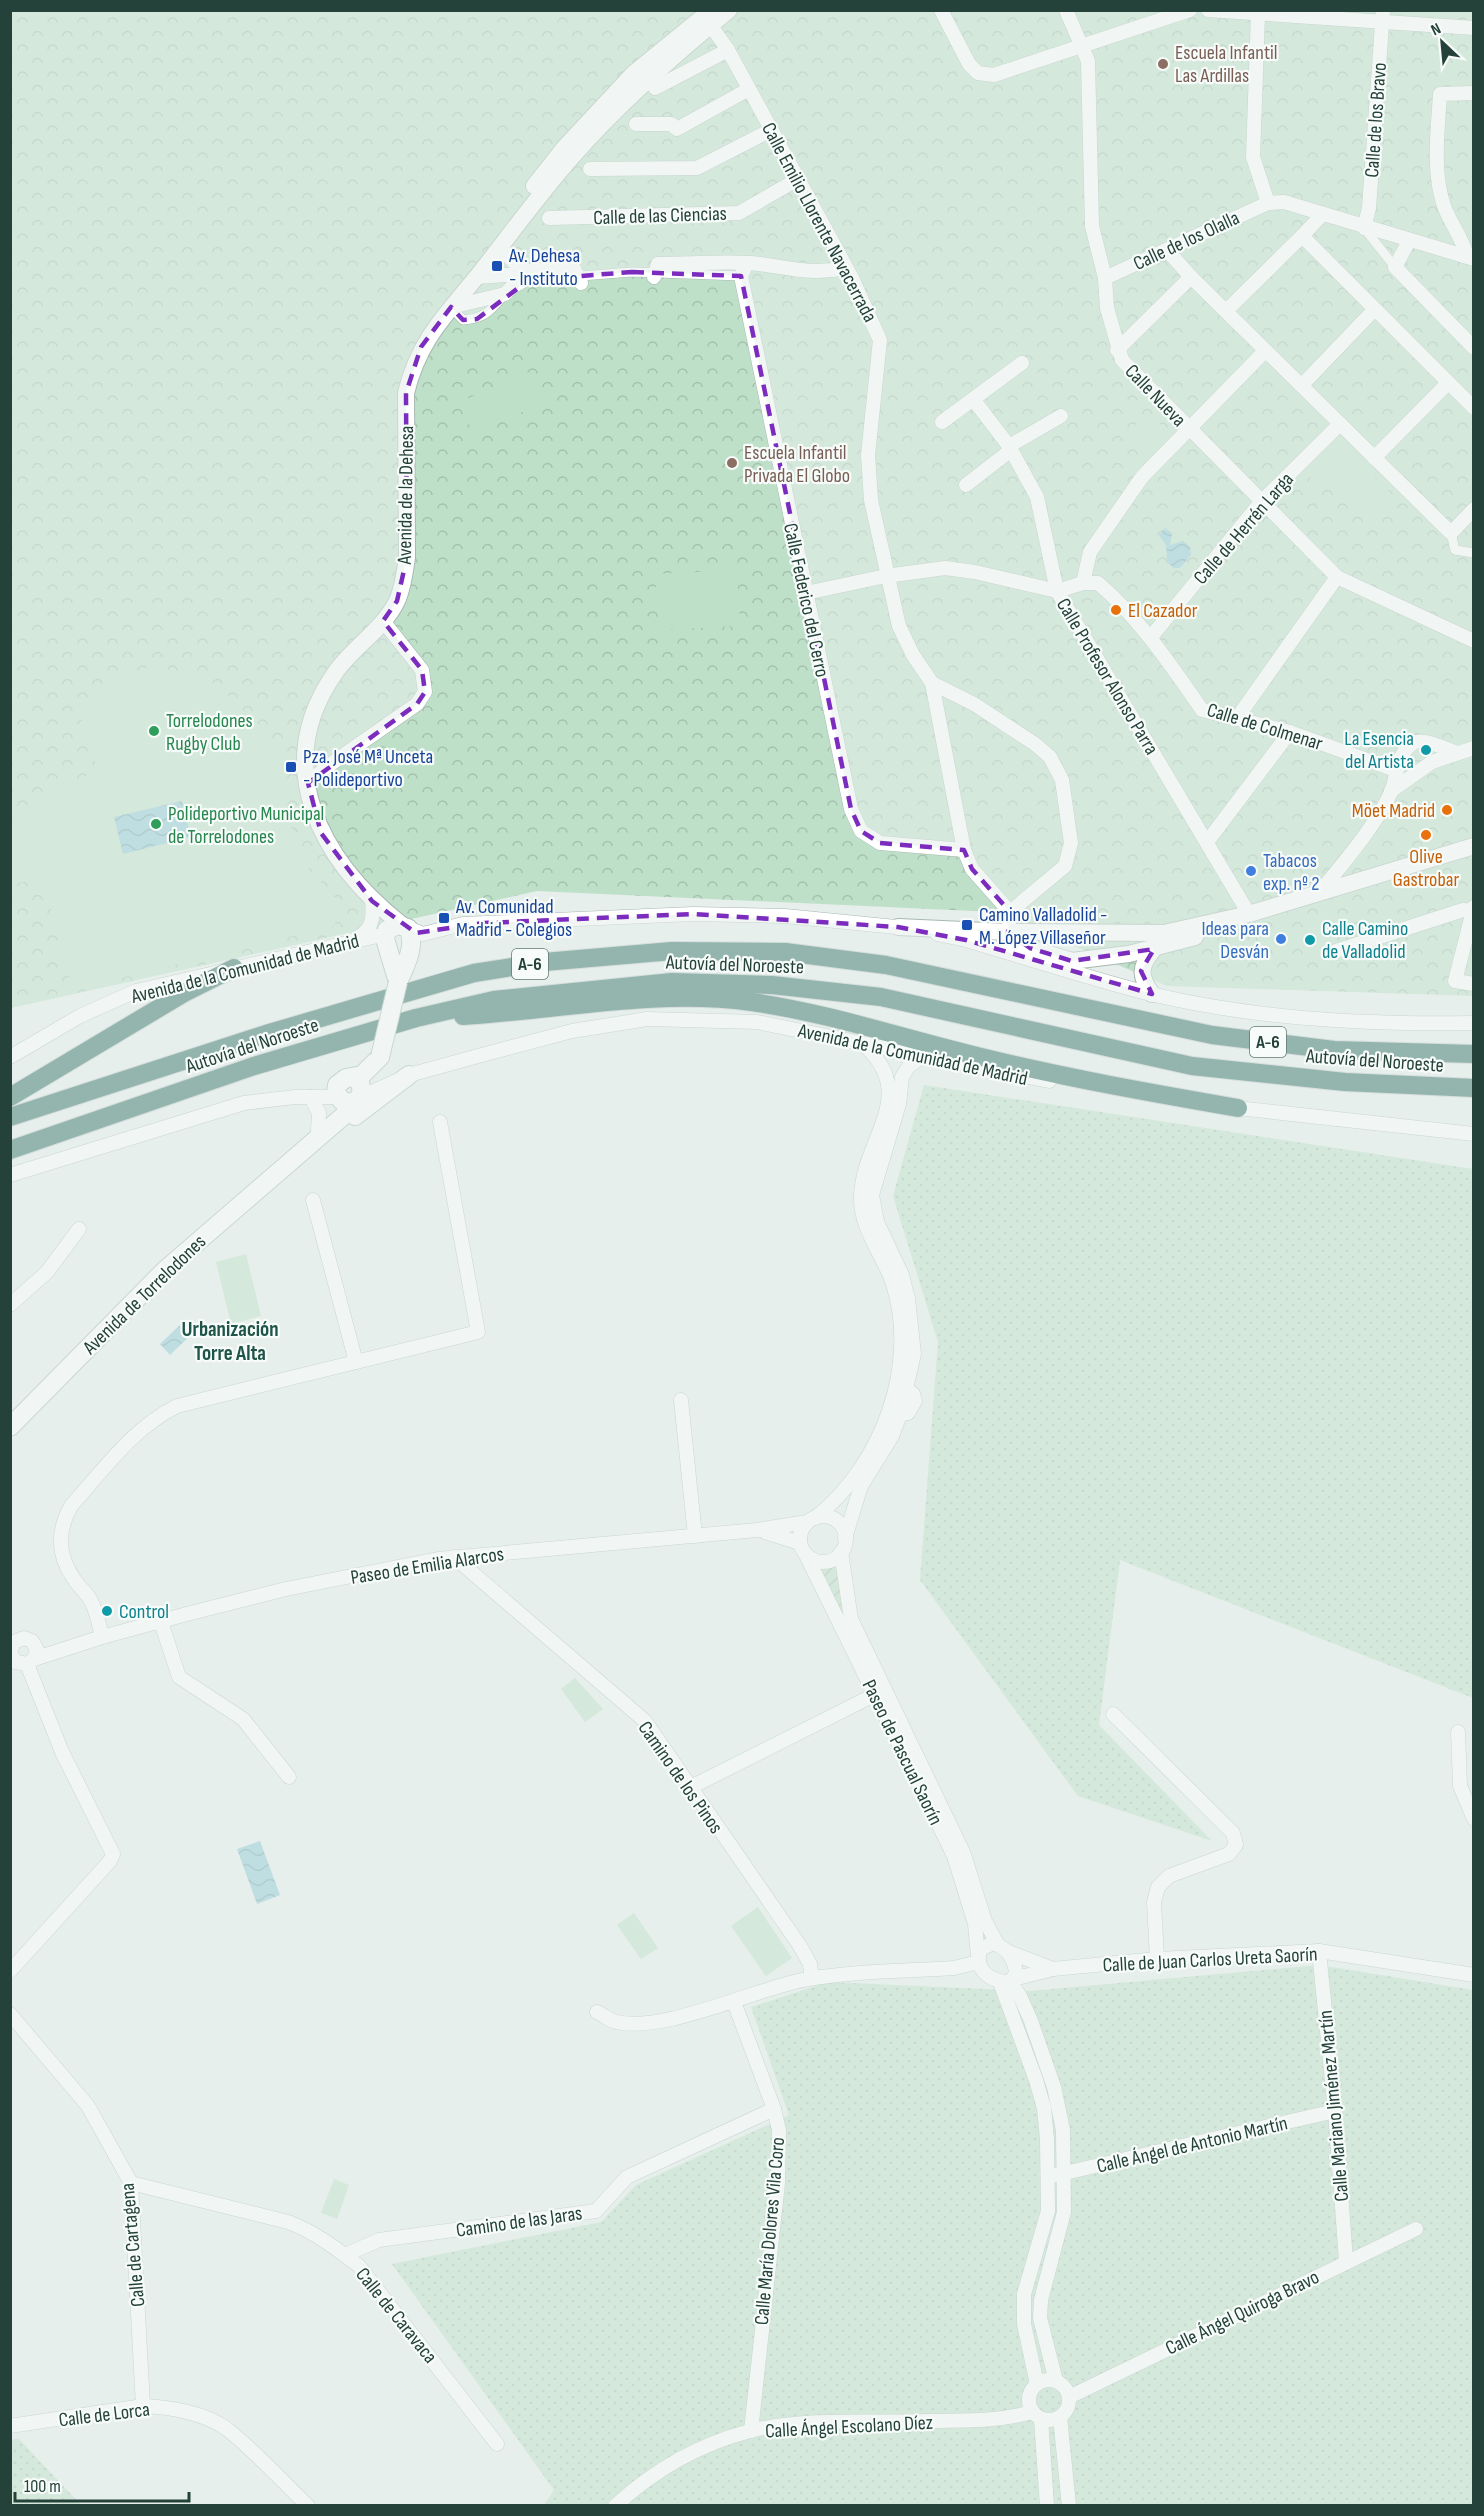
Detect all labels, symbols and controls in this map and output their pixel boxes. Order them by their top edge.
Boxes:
north arrow [1412,12,1472,72]
text: N [1428,19,1444,40]
place label: Escuela Infantil Las Ardillas [1175,41,1278,88]
marker: Escuela Infantil Las Ardillas [1156,57,1170,71]
street label: Calle de los Bravo [1360,62,1392,178]
street label: Calle Emilio Llorente Navacerrada [756,119,882,326]
street label: Calle de las Ciencias [593,202,727,230]
street label: Calle de los Olalla [1130,206,1243,276]
place label: Av. Dehesa - Instituto [508,244,580,291]
marker: Av. Dehesa - Instituto [490,259,504,273]
street label: Calle Nueva [1120,360,1191,432]
street label: Avenida de la Dehesa [393,425,419,566]
place label: Escuela Infantil Privada El Globo [744,441,850,488]
marker: Escuela Infantil Privada El Globo [725,456,739,470]
street label: Calle de Herrén Larga [1189,468,1299,589]
street label: Calle Federico del Cerro [778,521,834,679]
street label: Calle Profesor Alonso Parra [1051,594,1163,759]
place label: El Cazador [1128,599,1198,623]
marker: El Cazador [1109,603,1123,617]
street label: Calle de Colmenar [1204,698,1326,756]
place label: Torrelodones Rugby Club [166,709,253,756]
marker: Torrelodones Rugby Club [147,724,161,738]
place label: La Esencia del Artista [1344,727,1414,774]
marker: La Esencia del Artista [1419,743,1433,757]
place label: Pza. José Mª Unceta - Polideportivo [303,745,433,792]
marker: Pza. José Mª Unceta - Polideportivo [284,760,298,774]
place label: Möet Madrid [1352,799,1435,823]
place label: Polideportivo Municipal de Torrelodones [168,802,324,849]
marker: Möet Madrid [1440,803,1454,817]
marker: Polideportivo Municipal de Torrelodones [149,817,163,831]
marker: Olive Gastrobar [1419,828,1433,842]
place label: Olive Gastrobar [1393,845,1459,892]
place label: Tabacos exp. nº 2 [1263,849,1319,896]
marker: Tabacos exp. nº 2 [1244,864,1258,878]
place label: Av. Comunidad Madrid - Colegios [455,895,572,942]
place label: Camino Valladolid - M. López Villaseñor [979,903,1107,950]
marker: Av. Comunidad Madrid - Colegios [437,911,451,925]
place label: Ideas para Desván [1201,917,1269,964]
place label: Calle Camino de Valladolid [1322,917,1408,964]
marker: Camino Valladolid - M. López Villaseñor [960,918,974,932]
street label: Avenida de la Comunidad de Madrid [128,929,362,1009]
marker: Ideas para Desván [1274,932,1288,946]
marker: Calle Camino de Valladolid [1303,933,1317,947]
road number: A-6 [512,949,548,979]
street label: Autovía del Noroeste [665,951,804,979]
street label: Autovía del Noroeste [182,1013,322,1079]
street label: Avenida de la Comunidad de Madrid [795,1019,1030,1091]
road number: A-6 [1250,1027,1286,1057]
street label: Autovía del Noroeste [1304,1044,1445,1078]
street label: Avenida de Torrelodones [77,1230,211,1360]
district label: Urbanización Torre Alta [181,1317,279,1366]
street label: Paseo de Emilia Alarcos [349,1542,505,1590]
place label: Control [119,1600,169,1624]
marker: Control [100,1604,114,1618]
street label: Paseo de Pascual Saorín [857,1676,948,1829]
street label: Camino de los Pinos [633,1717,728,1838]
street label: Calle de Juan Carlos Ureta Saorín [1102,1942,1318,1978]
street label: Calle Mariano Jiménez Martín [1314,2009,1354,2203]
street label: Calle Ángel de Antonio Martín [1094,2111,1290,2179]
street label: Calle María Dolores Vila Coro [750,2136,790,2326]
street label: Calle de Cartagena [116,2182,150,2308]
street label: Camino de las Jaras [455,2201,584,2243]
street label: Calle de Caravaca [350,2263,442,2368]
street label: Calle Ángel Quiroga Bravo [1162,2265,1323,2361]
street label: Calle de Lorca [57,2397,151,2432]
street label: Calle Ángel Escolano Díez [765,2411,934,2443]
scale bar [15,2465,189,2503]
text: 100 m [24,2476,61,2497]

